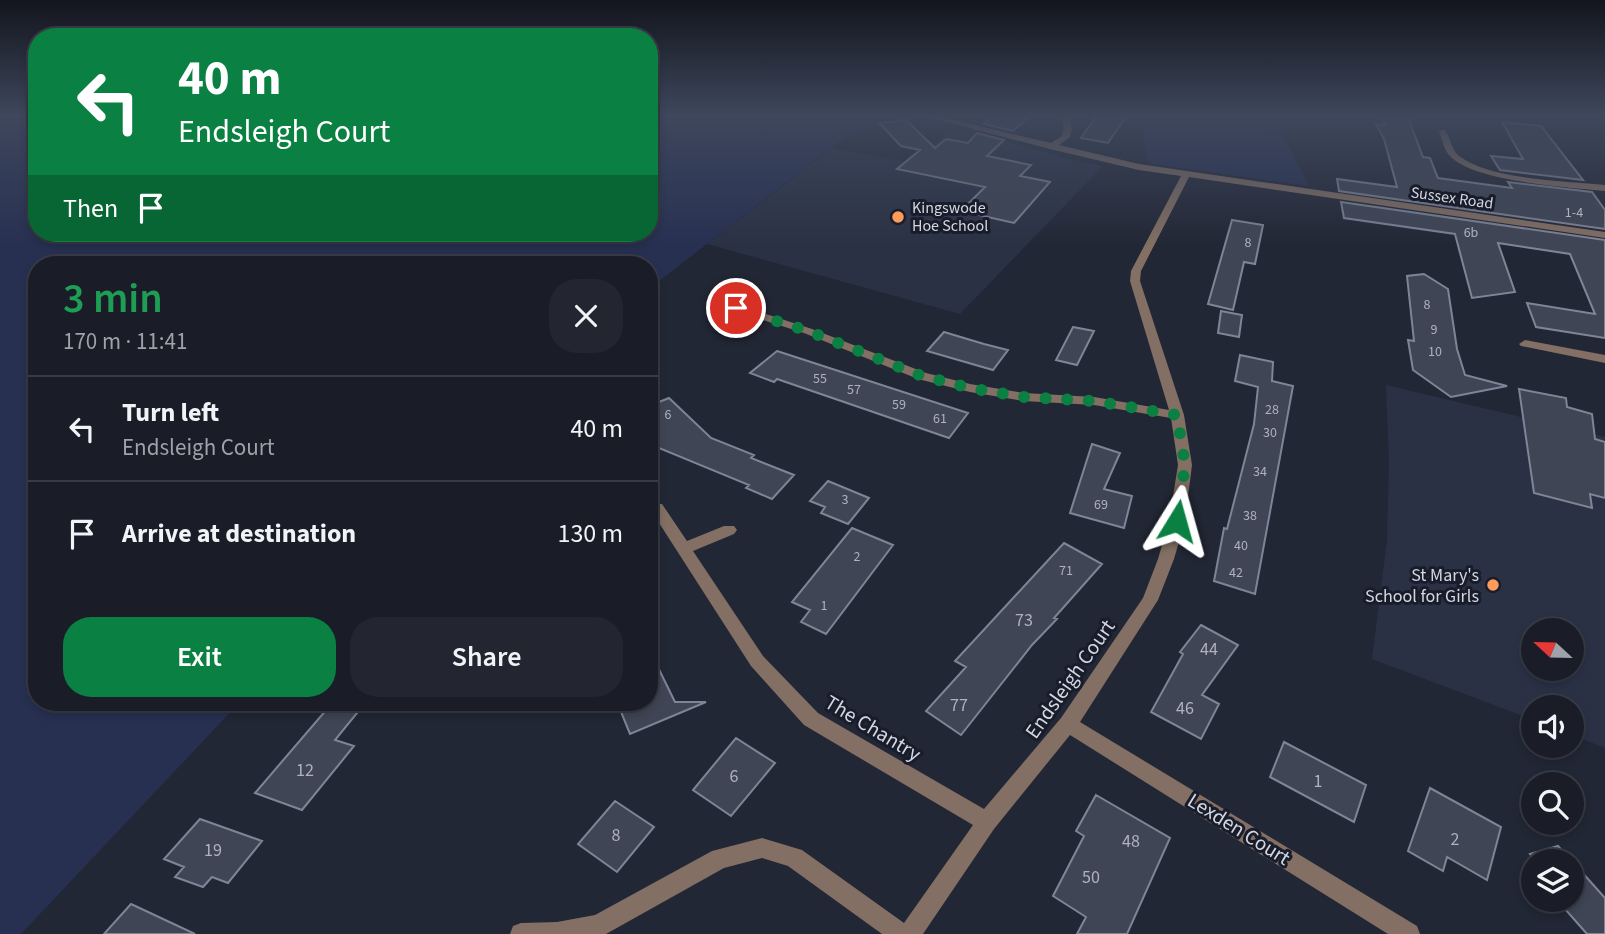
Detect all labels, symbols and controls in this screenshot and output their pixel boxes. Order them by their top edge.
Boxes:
text: 40 m [178,44,282,114]
icon: left [63,56,154,147]
text: Endsleigh Court [178,109,390,155]
street label: Sussex Road [1409,181,1495,215]
icon: arrive [132,189,170,227]
text: Then [63,190,118,227]
place label: Kingswode Hoe School [912,197,988,237]
house number: 1-4 [1565,203,1583,223]
marker: Kingswode Hoe School [890,209,906,225]
house number: 6b [1464,223,1479,243]
house number: 8 [1245,233,1252,253]
text: 3 min [63,269,163,329]
pin [706,278,766,338]
button: close [549,279,623,353]
icon: arrive [717,289,755,327]
house number: 8 [1424,295,1431,315]
house number: 9 [1431,320,1438,340]
text: 170 m · 11:41 [63,325,187,358]
house number: 10 [1428,342,1442,362]
house number: 55 [813,369,827,389]
house number: 57 [847,380,861,400]
text: Turn left [122,394,219,431]
house number: 59 [892,395,906,415]
house number: 28 [1265,400,1279,420]
house number: 6 [665,405,672,425]
house number: 61 [933,409,947,429]
icon: left [63,410,101,448]
text: 40 m [570,410,623,447]
house number: 30 [1263,423,1277,443]
text: Endsleigh Court [122,431,275,464]
house number: 34 [1253,462,1267,482]
position arrow [1140,484,1214,558]
house number: 3 [842,490,849,510]
house number: 69 [1094,495,1108,515]
house number: 38 [1243,506,1257,526]
icon: arrive [63,515,101,553]
text: Arrive at destination [122,515,356,552]
text: 130 m [557,515,623,552]
house number: 40 [1234,536,1248,556]
house number: 2 [854,547,861,567]
house number: 71 [1059,561,1073,581]
house number: 42 [1229,563,1243,583]
place label: St Mary's School for Girls [1365,563,1479,609]
marker: St Mary's School for Girls [1485,577,1501,593]
house number: 1 [821,596,828,616]
house number: 73 [1015,608,1033,633]
street label: Endsleigh Court [1018,613,1122,745]
button: Exit [63,617,336,697]
button: Share [350,617,623,697]
north arrow [1521,618,1584,681]
map controls [1521,618,1584,912]
house number: 44 [1200,637,1218,662]
street label: The Chantry [819,687,927,769]
house number: 77 [950,693,968,718]
button: sound [1521,695,1584,758]
house number: 46 [1176,696,1194,721]
house number: 12 [296,758,314,783]
house number: 6 [730,764,739,789]
house number: 1 [1314,769,1322,794]
button: search [1521,772,1584,835]
street label: Lexden Court [1182,785,1296,873]
house number: 8 [612,823,621,848]
house number: 2 [1451,827,1460,852]
house number: 48 [1122,829,1140,854]
house number: 19 [204,838,222,863]
button: layers [1521,849,1584,912]
house number: 50 [1082,865,1100,890]

